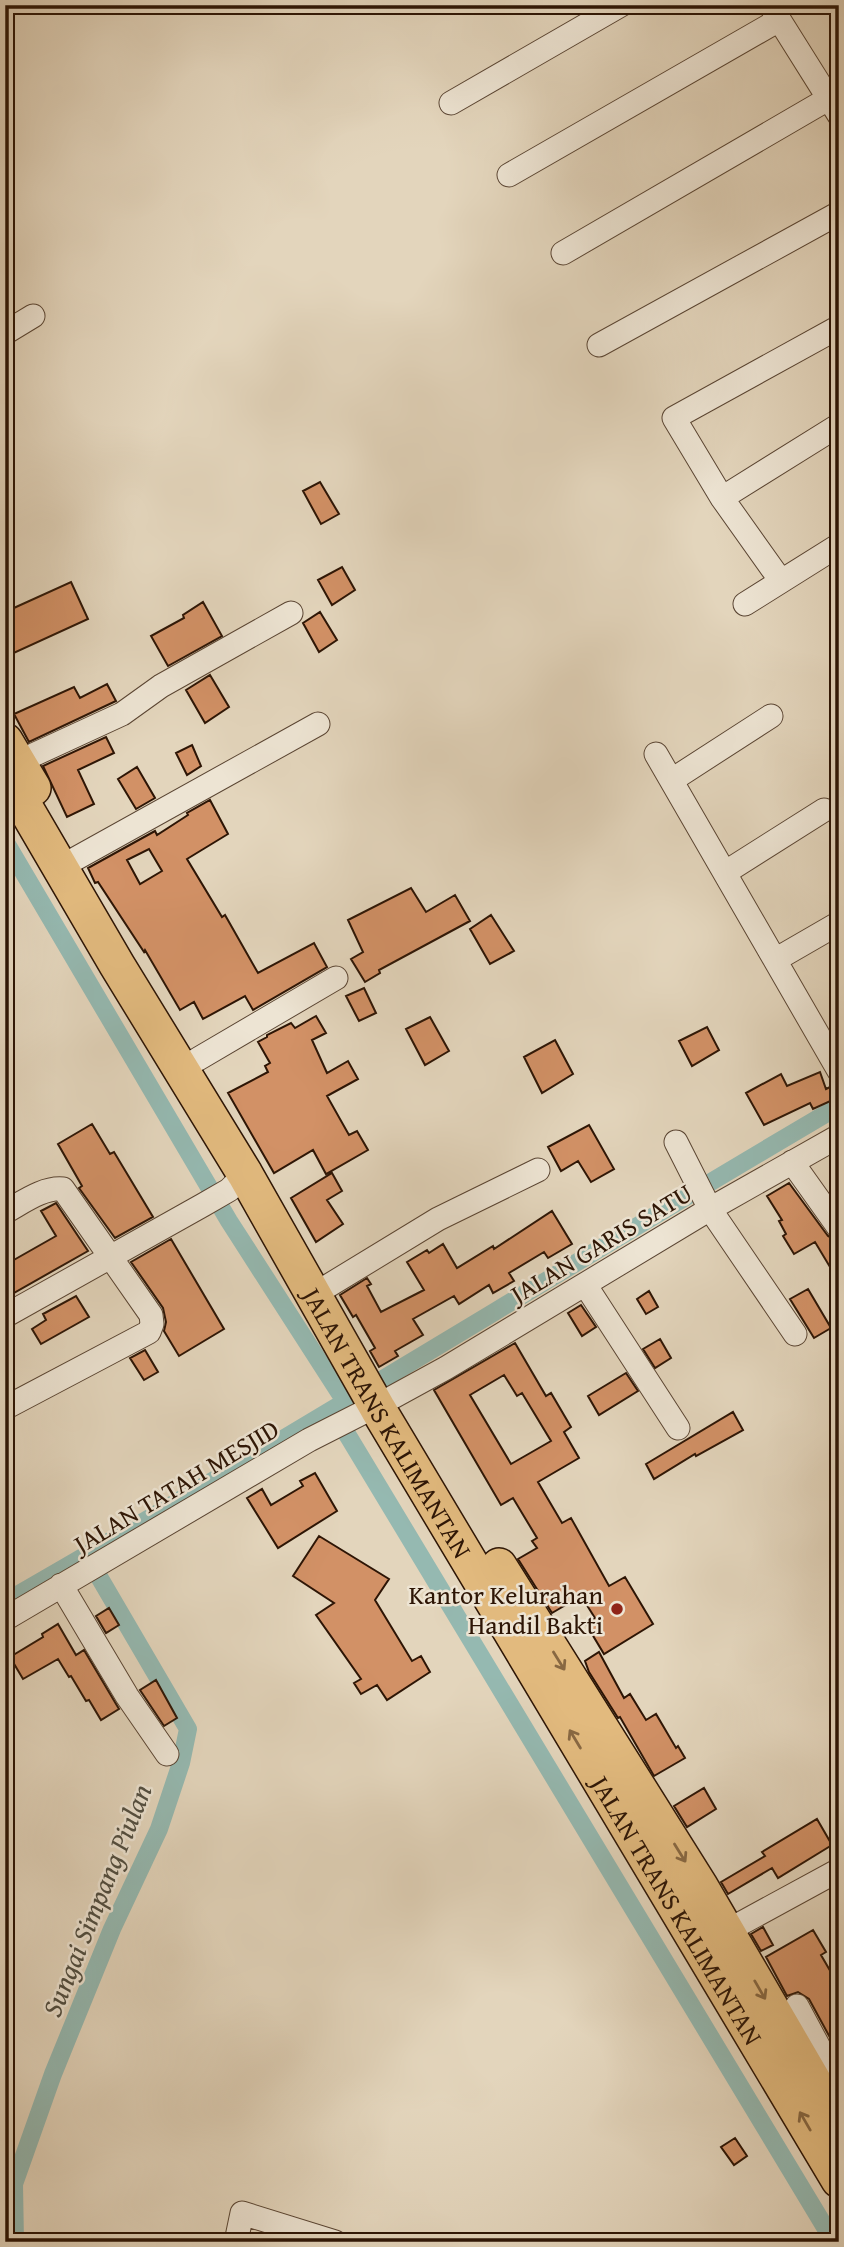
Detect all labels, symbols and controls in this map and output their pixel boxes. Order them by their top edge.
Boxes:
street label: JALAN GARIS SATU [500,1173,700,1314]
street label: JALAN TRANS KALIMANTAN [292,1277,482,1565]
street label: JALAN TATAH MESJID [63,1409,286,1564]
place label: Kantor Kelurahan Handil Bakti [409,1575,603,1644]
marker: Kantor Kelurahan Handil Bakti [609,1601,625,1617]
one-way arrow [552,1650,566,1670]
one-way arrow [568,1730,582,1750]
street label: JALAN TRANS KALIMANTAN [580,1765,773,2052]
water label: Sungai Simpang Piulan [31,1777,161,2023]
one-way arrow [673,1843,687,1863]
one-way arrow [754,1979,768,1999]
one-way arrow [798,2111,812,2131]

